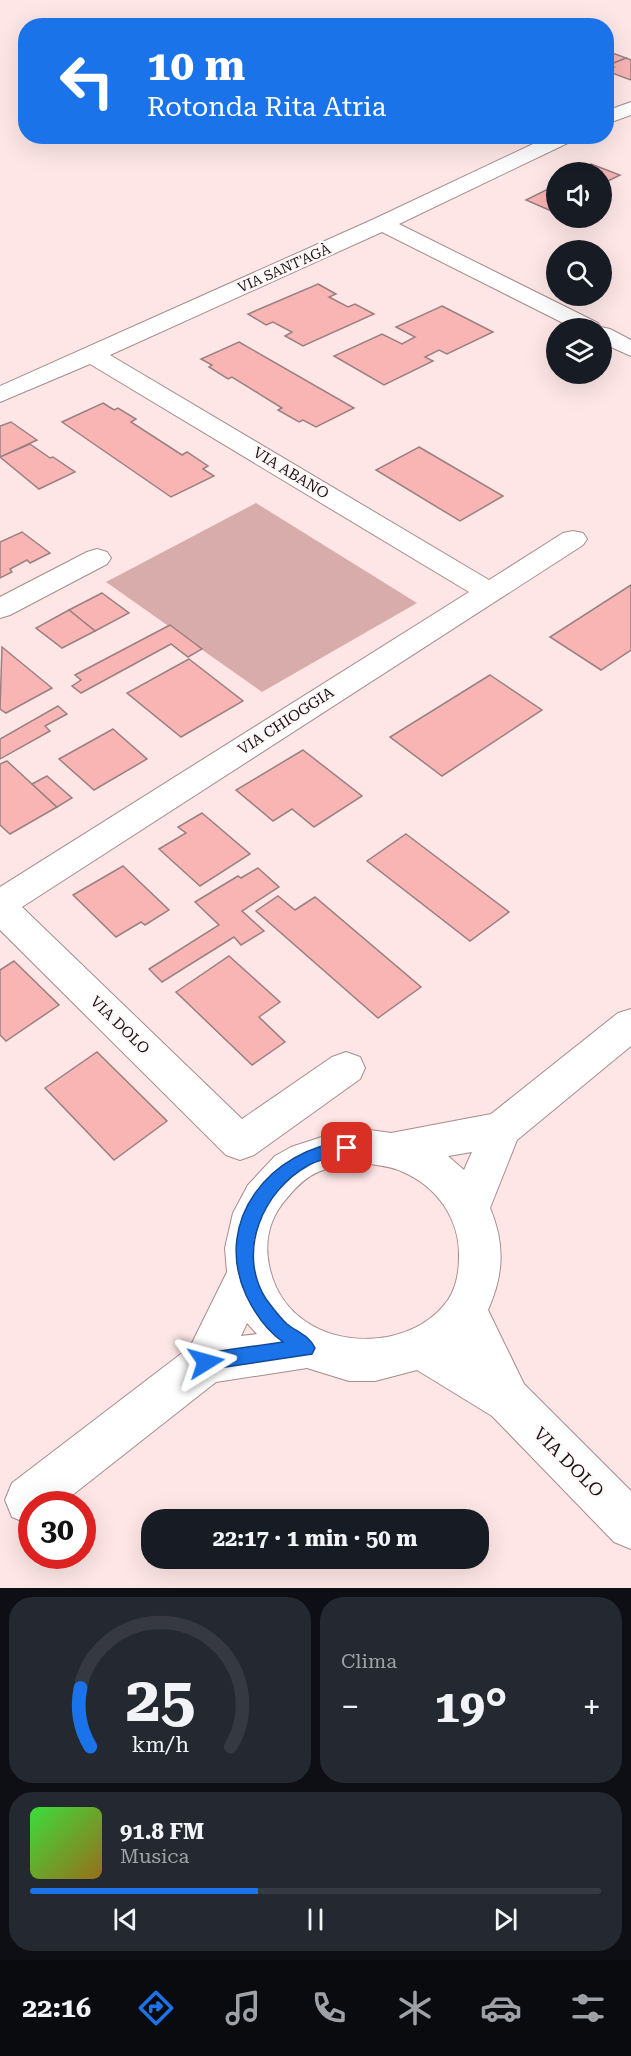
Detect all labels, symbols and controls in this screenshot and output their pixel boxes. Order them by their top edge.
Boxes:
text: 10 m [147,41,245,90]
icon: left [48,42,126,120]
text: Rotonda Rita Atria [147,91,386,123]
map controls [546,162,612,384]
button: sound [546,162,612,228]
street label: VIA SANT'AGÀ [235,240,333,296]
button: search [546,240,612,306]
button: layers [546,318,612,384]
street label: VIA ABANO [250,443,332,503]
street label: VIA CHIOGGIA [235,683,338,759]
street label: VIA DOLO [87,992,153,1058]
pin [321,1122,372,1173]
icon: arrive [330,1131,363,1164]
position arrow [174,1330,238,1394]
street label: VIA DOLO [530,1423,608,1501]
speed limit sign: 30 [18,1491,96,1569]
text: 22:17 · 1 min · 50 m [213,1526,417,1551]
text: Clima [341,1649,397,1673]
text: 25 [125,1663,195,1736]
text: 19° [435,1680,507,1733]
text: − [341,1687,359,1726]
text: + [583,1687,601,1726]
text: km/h [131,1732,189,1757]
text: 91.8 FM [120,1819,204,1844]
text: Musica [120,1844,189,1868]
icon: previous [109,1903,142,1936]
icon: pause [299,1903,332,1936]
icon: next [489,1903,522,1936]
icon: directions [135,1987,177,2029]
icon: music [222,1987,264,2029]
icon: phone [308,1987,350,2029]
icon: climate [394,1987,436,2029]
icon: car [480,1987,522,2029]
icon: filters [567,1987,609,2029]
text: 22:16 [22,1992,91,2024]

